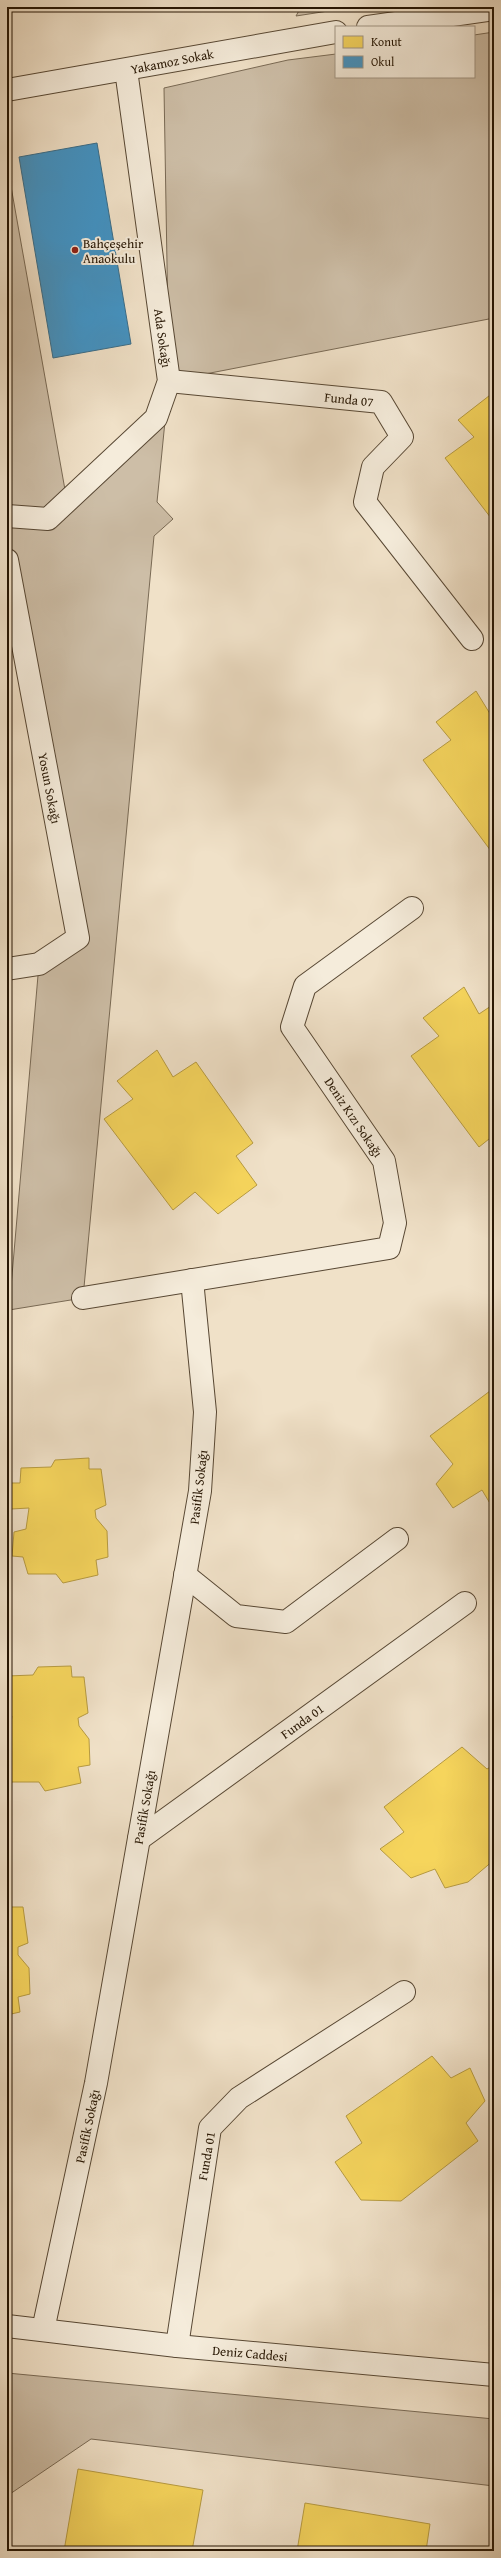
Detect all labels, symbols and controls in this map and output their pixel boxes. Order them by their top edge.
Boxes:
legend [335,26,475,78]
text: Konut [371,33,402,50]
street label: Yakamoz Sokak [129,44,216,79]
text: Okul [371,53,395,70]
place label: Bahçeşehir Anaokulu [83,234,144,268]
marker: Bahçeşehir Anaokulu [70,245,80,255]
street label: Ada Sokağı [149,307,176,369]
street label: Funda 07 [324,387,374,412]
street label: Yosun Sokağı [33,751,66,826]
street label: Deniz Kızı Sokağı [320,1073,388,1161]
street label: Pasifik Sokağı [184,1448,213,1525]
street label: Funda 01 [277,1699,328,1744]
street label: Pasifik Sokağı [129,1768,160,1846]
street label: Pasifik Sokağı [70,2087,105,2165]
street label: Funda 01 [193,2130,220,2182]
street label: Deniz Caddesi [212,2341,289,2366]

